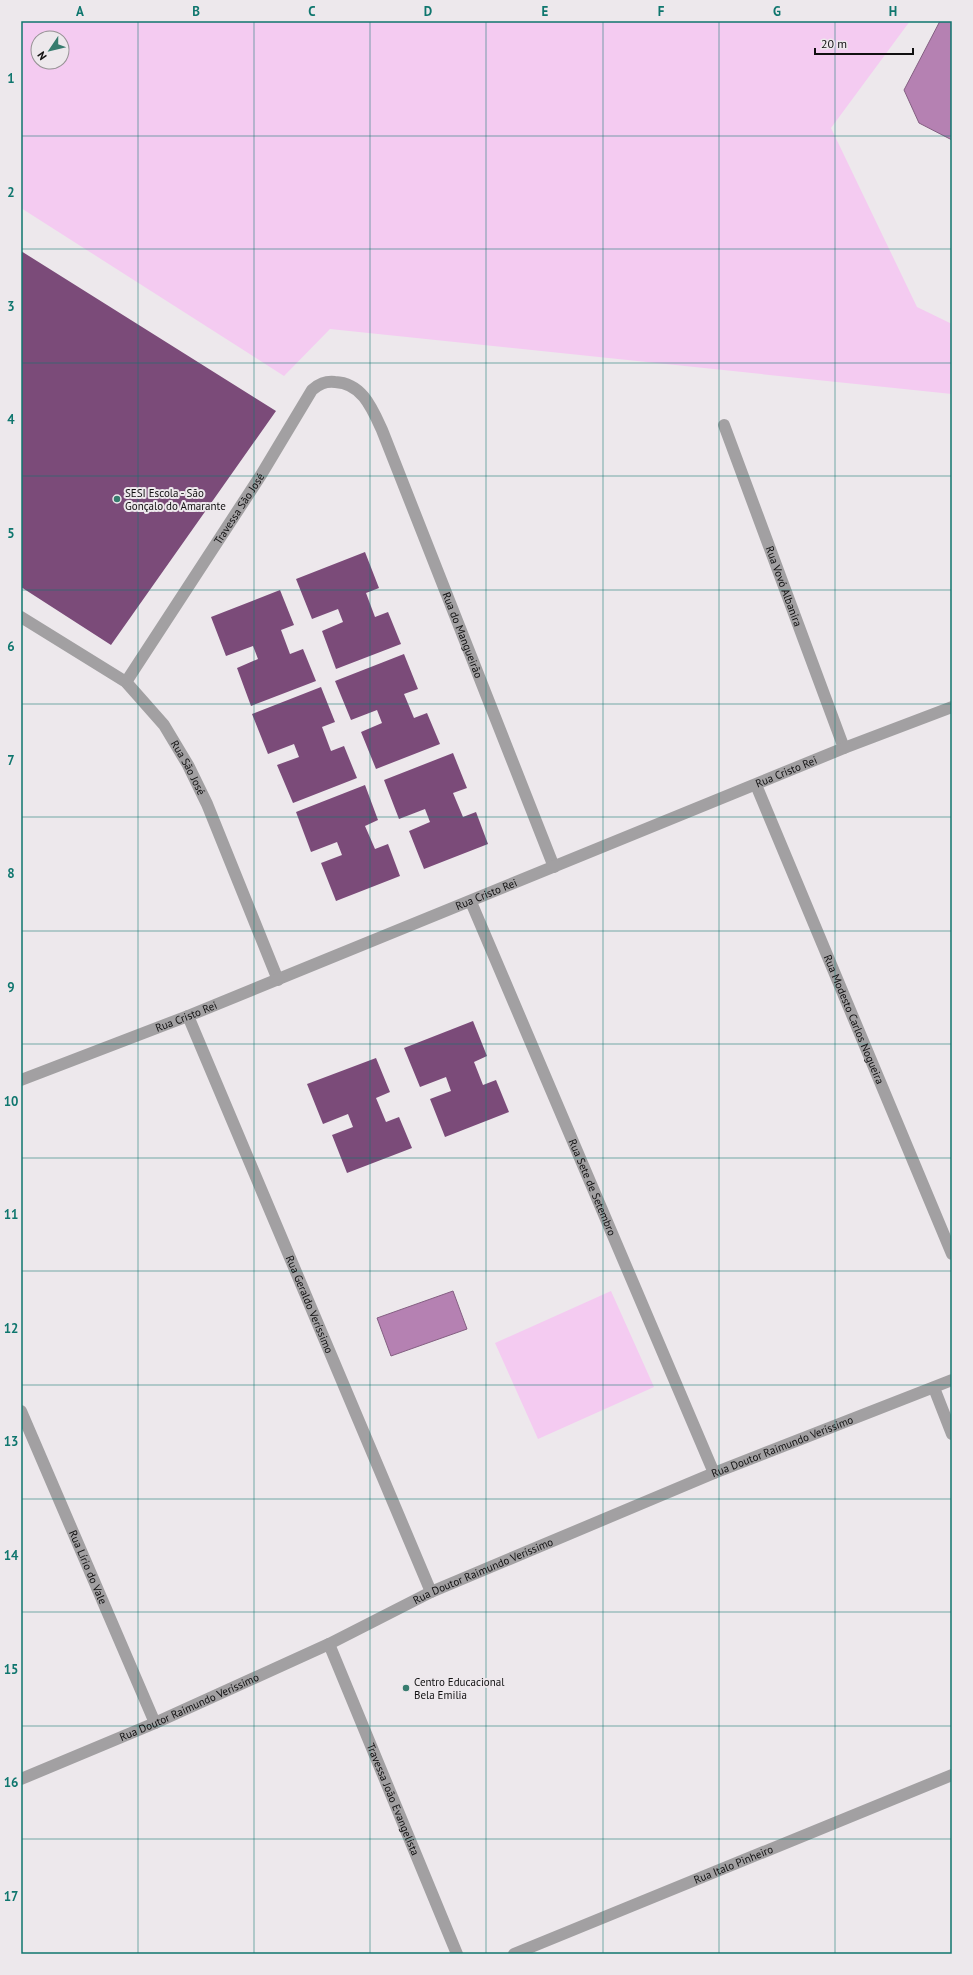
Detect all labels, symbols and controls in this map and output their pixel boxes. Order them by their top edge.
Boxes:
text: A [76,3,84,20]
text: B [192,3,200,20]
text: C [308,3,316,20]
text: D [424,3,432,20]
text: E [542,3,549,20]
text: F [658,3,665,20]
text: G [773,3,781,20]
text: H [889,3,897,20]
north arrow [30,30,70,70]
scale bar [815,30,913,56]
text: 20 m [821,36,847,51]
text: N [34,49,50,63]
text: 1 [7,70,15,87]
text: 2 [7,184,15,201]
text: 3 [7,298,15,315]
text: 4 [7,411,15,428]
street label: Travessa São José [211,470,268,547]
place label: SESI Escola - São Gonçalo do Amarante [125,486,226,513]
marker: SESI Escola - São Gonçalo do Amarante [112,494,122,504]
text: 5 [7,525,15,542]
street label: Rua Vovó Albanira [763,544,805,628]
street label: Rua do Mangueirão [439,590,486,680]
text: 6 [7,638,15,655]
street label: Rua São José [168,738,209,798]
text: 7 [7,752,15,769]
street label: Rua Cristo Rei [753,753,819,790]
text: 8 [7,865,15,882]
street label: Rua Cristo Rei [453,875,519,913]
street label: Rua Modesto Carlos Nogueira [821,953,887,1086]
text: 9 [7,979,15,996]
street label: Rua Cristo Rei [153,998,219,1035]
text: 10 [4,1093,18,1110]
street label: Rua Sete de Setembro [566,1137,619,1238]
text: 11 [4,1206,18,1223]
street label: Rua Geraldo Veríssimo [283,1253,337,1356]
text: 12 [4,1320,18,1337]
street label: Rua Doutor Raimundo Veríssimo [709,1412,855,1480]
text: 13 [4,1433,18,1450]
street label: Rua Lírio do Vale [66,1528,110,1607]
street label: Rua Doutor Raimundo Veríssimo [411,1534,555,1607]
text: 14 [4,1547,19,1564]
text: 15 [4,1661,18,1678]
street label: Rua Doutor Raimundo Veríssimo [117,1670,261,1744]
place label: Centro Educacional Bela Emilia [414,1675,505,1702]
marker: Centro Educacional Bela Emilia [401,1683,411,1693]
street label: Travessa João Evangelista [364,1741,423,1858]
text: 16 [4,1774,18,1791]
street label: Rua Italo Pinheiro [692,1842,775,1887]
text: 17 [4,1888,18,1905]

